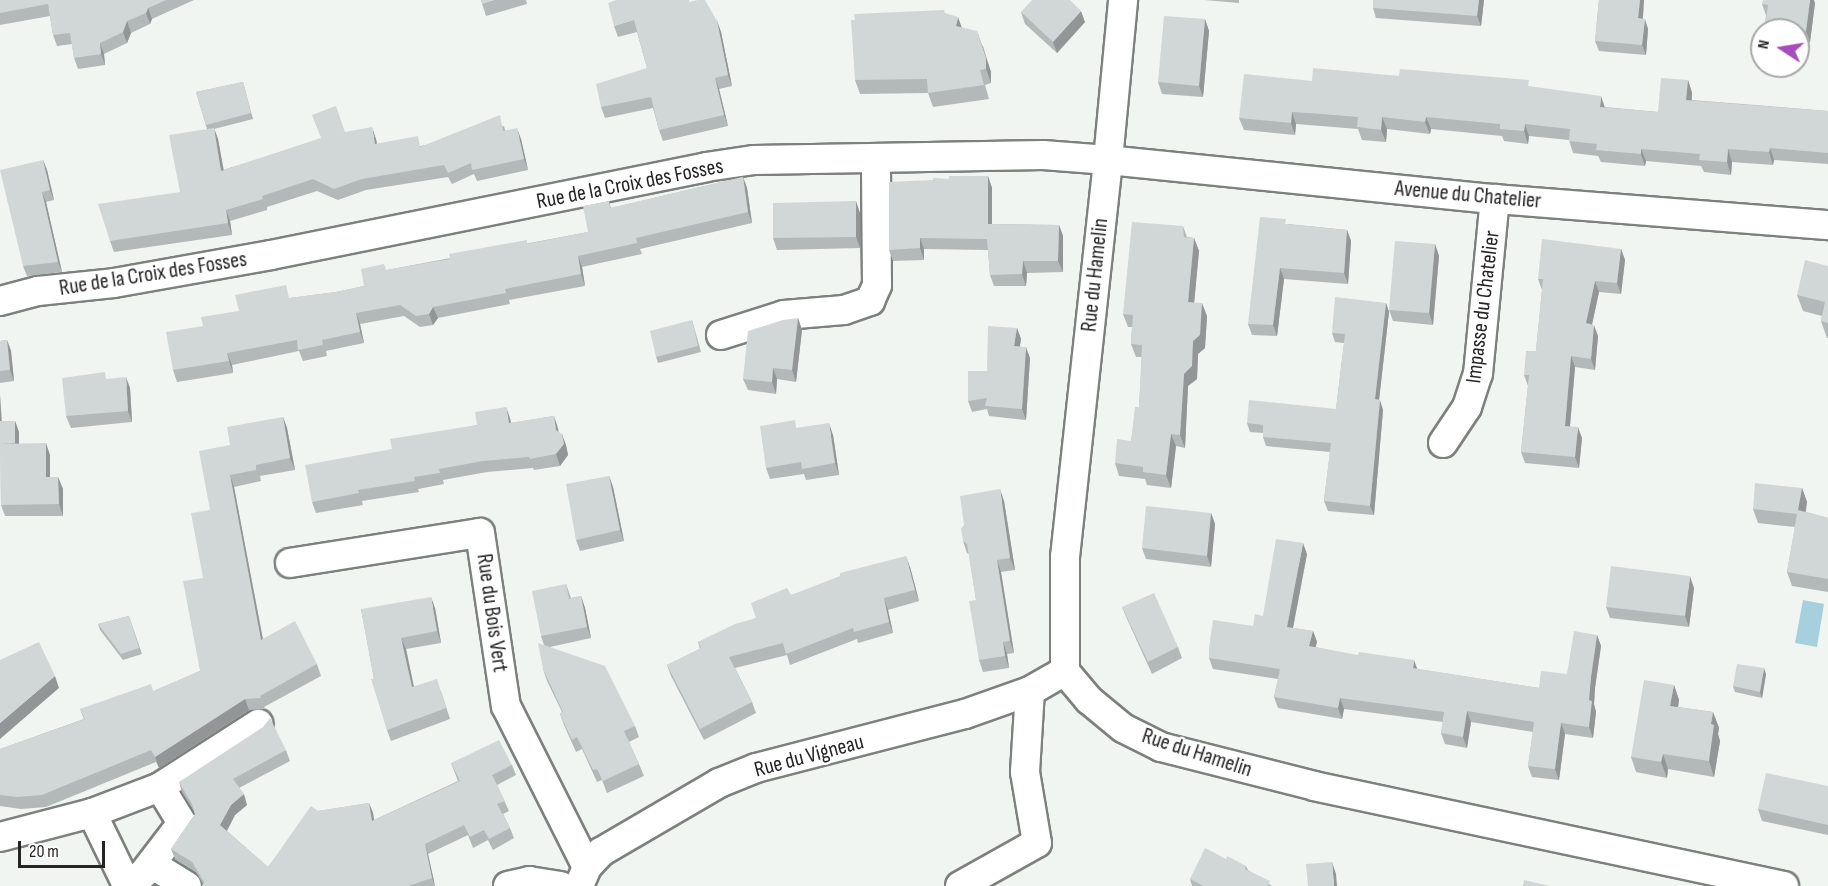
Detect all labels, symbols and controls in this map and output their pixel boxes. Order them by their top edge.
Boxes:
north arrow [1750,18,1810,78]
text: N [1754,38,1774,51]
street label: Rue de la Croix des Fosses [534,153,726,215]
street label: Avenue du Chatelier [1394,175,1542,215]
street label: Rue du Hamelin [1076,217,1114,333]
street label: Impasse du Chatelier [1461,229,1505,385]
street label: Rue de la Croix des Fosses [57,246,249,302]
street label: Rue du Bois Vert [471,552,513,674]
street label: Rue du Hamelin [1139,723,1255,783]
street label: Rue du Vigneau [751,729,867,783]
scale bar [21,829,108,867]
text: 20 m [29,841,59,862]

